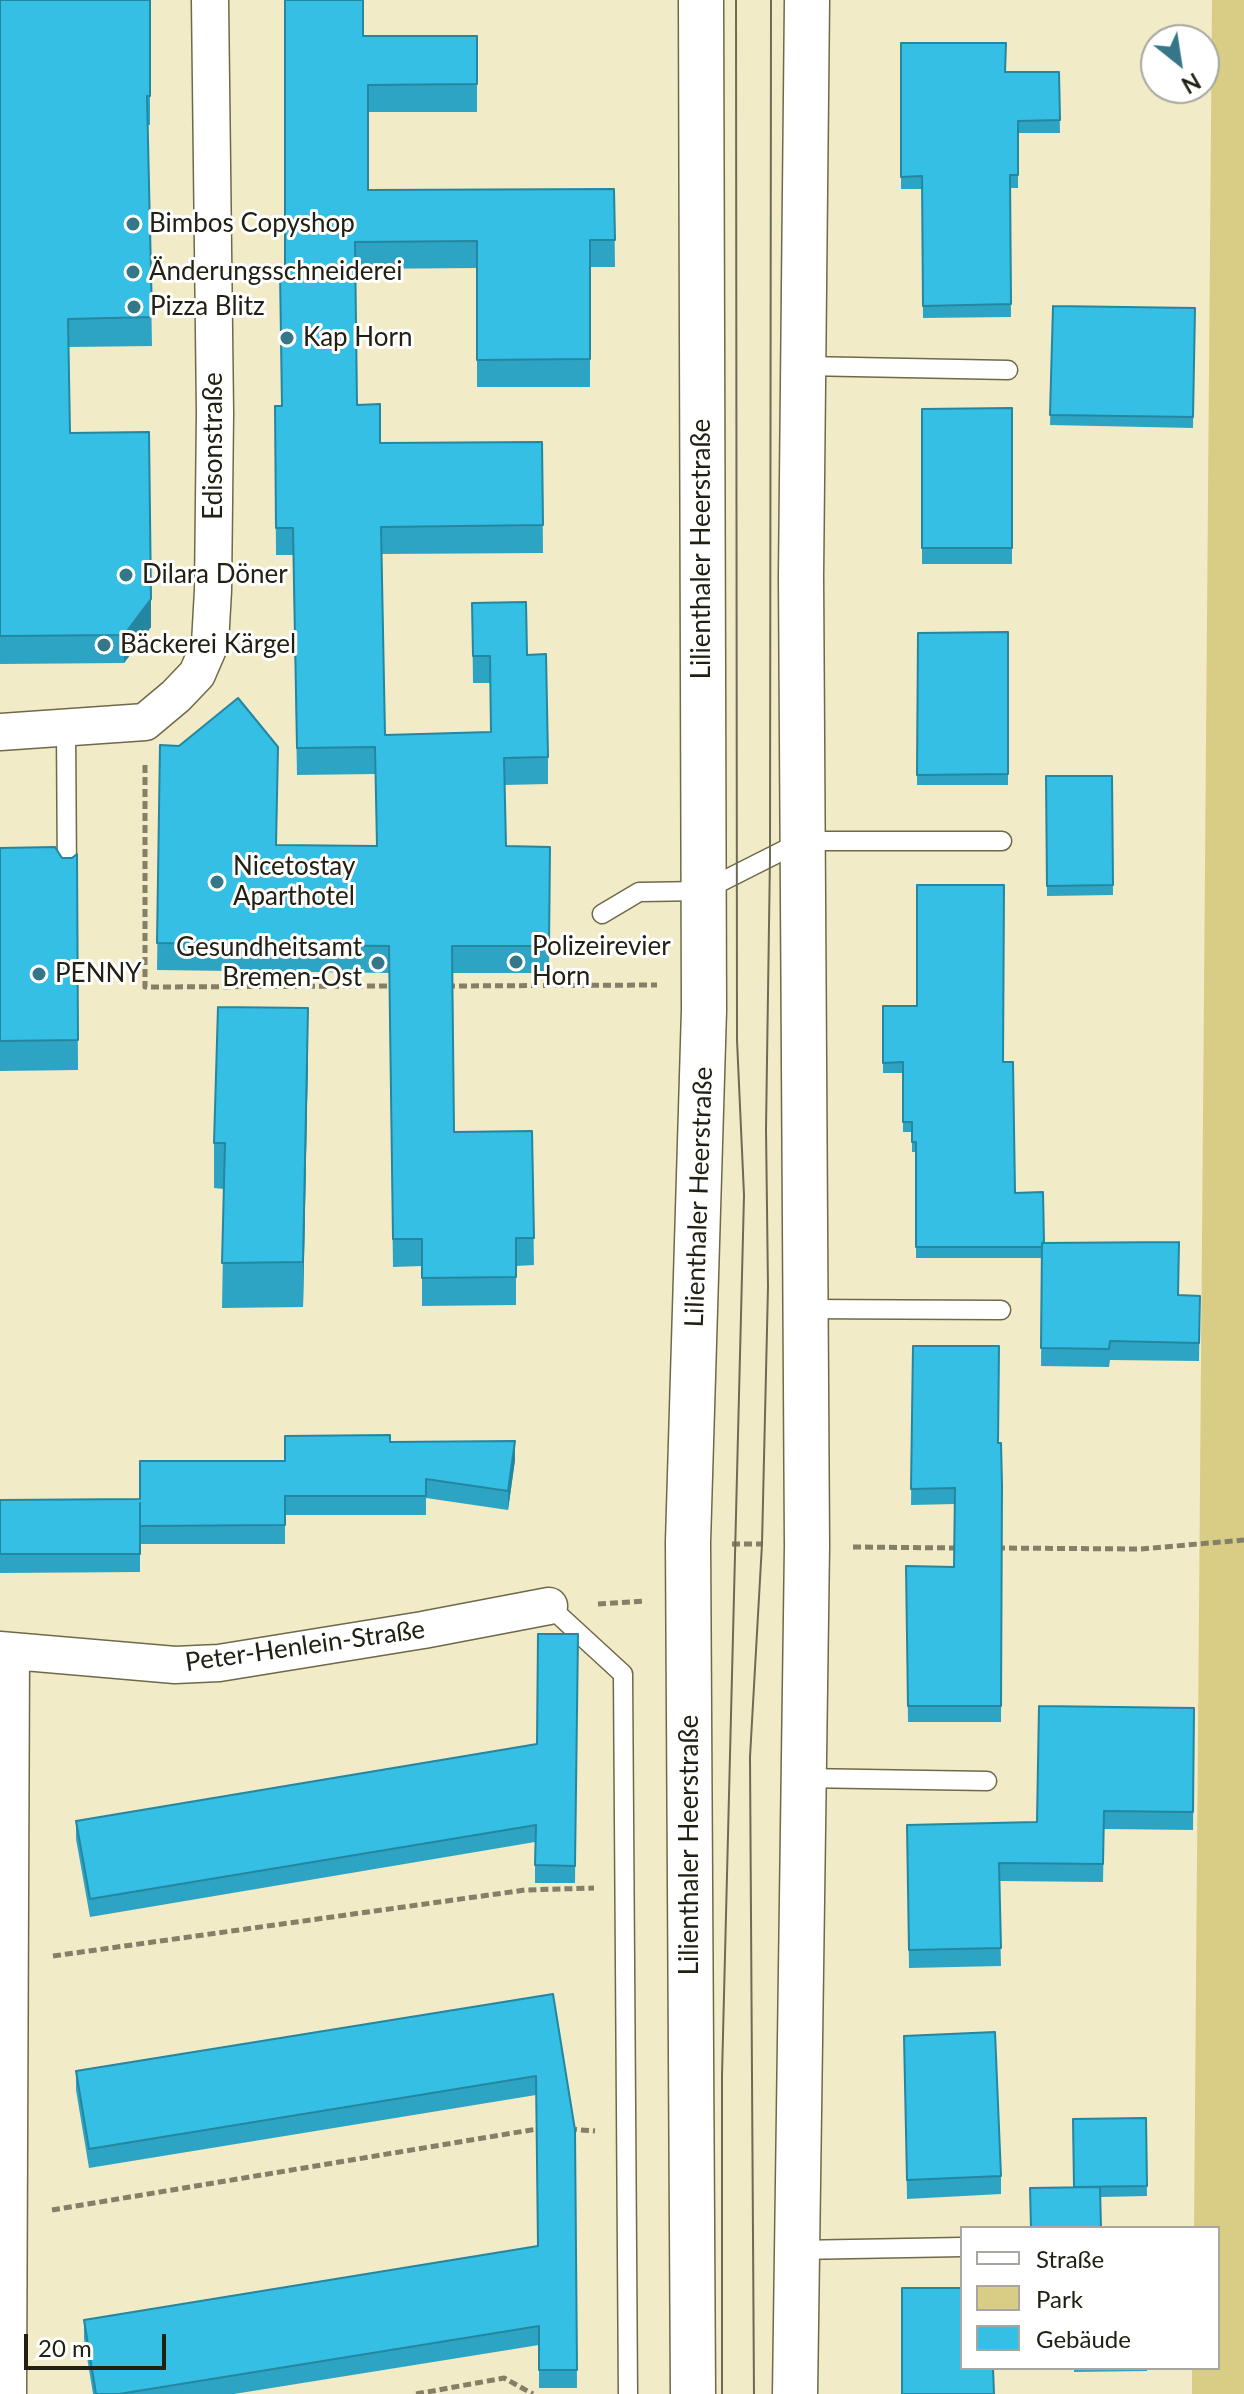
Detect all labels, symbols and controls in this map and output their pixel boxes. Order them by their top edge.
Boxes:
north arrow [1140,24,1220,104]
text: N [1177,68,1205,99]
place label: Bimbos Copyshop [149,208,355,240]
marker: Bimbos Copyshop [124,215,142,233]
place label: Änderungsschneiderei [149,256,402,288]
marker: Änderungsschneiderei [124,263,142,281]
place label: Pizza Blitz [150,291,265,323]
marker: Pizza Blitz [125,298,143,316]
place label: Kap Horn [303,322,412,354]
marker: Kap Horn [278,329,296,347]
street label: Edisonstraße [198,372,230,520]
street label: Lilienthaler Heerstraße [686,419,718,679]
place label: Dilara Döner [142,559,288,591]
marker: Dilara Döner [117,566,135,584]
place label: Bäckerei Kärgel [120,629,296,661]
marker: Bäckerei Kärgel [95,636,113,654]
place label: Nicetostay Aparthotel [233,851,355,912]
marker: Nicetostay Aparthotel [208,873,226,891]
place label: Polizeirevier Horn [532,931,671,992]
place label: Gesundheitsamt Bremen-Ost [176,932,362,994]
marker: Polizeirevier Horn [507,953,525,971]
marker: Gesundheitsamt Bremen-Ost [369,954,387,972]
place label: PENNY [55,958,142,990]
marker: PENNY [30,965,48,983]
street label: Lilienthaler Heerstraße [679,1066,719,1328]
street label: Peter-Henlein-Straße [183,1614,427,1678]
street label: Lilienthaler Heerstraße [674,1715,706,1975]
legend [960,2226,1220,2370]
text: Straße [1036,2244,1104,2273]
text: Park [1036,2284,1083,2313]
scale bar [28,2318,170,2368]
text: Gebäude [1036,2324,1131,2353]
text: 20 m [38,2333,92,2362]

